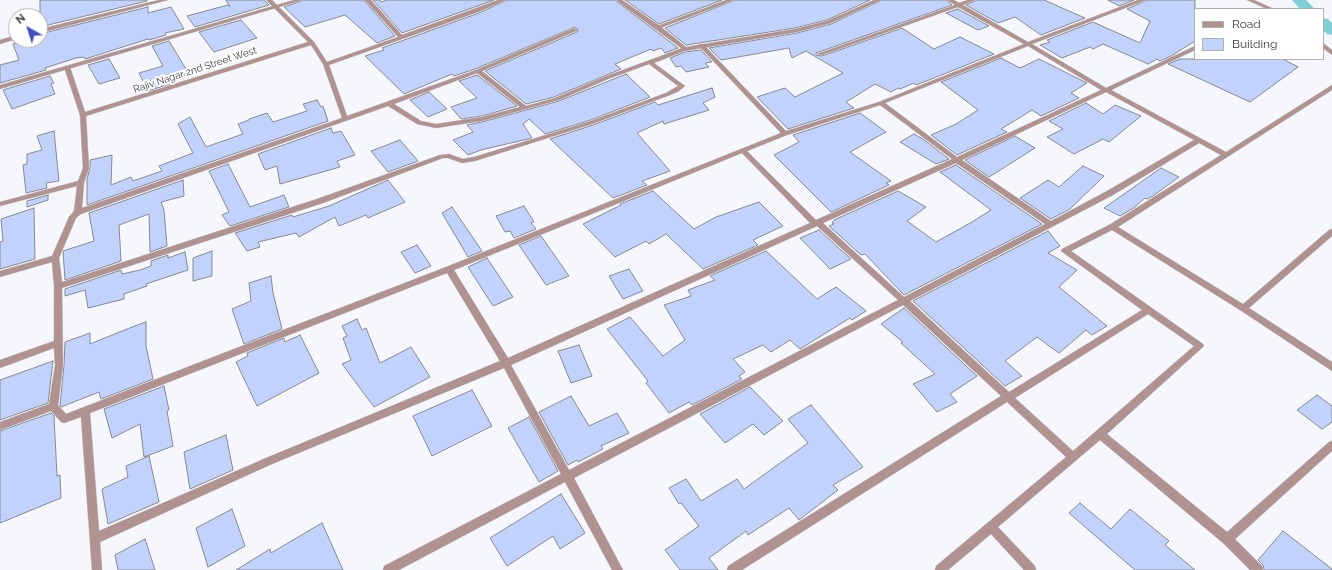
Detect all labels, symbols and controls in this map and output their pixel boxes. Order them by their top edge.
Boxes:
north arrow [8,8,48,48]
legend [1194,8,1324,60]
text: N [13,11,28,27]
text: Road [1232,17,1261,31]
text: Building [1232,37,1278,51]
street label: Rajiv Nagar 2nd Street West [132,44,258,96]

